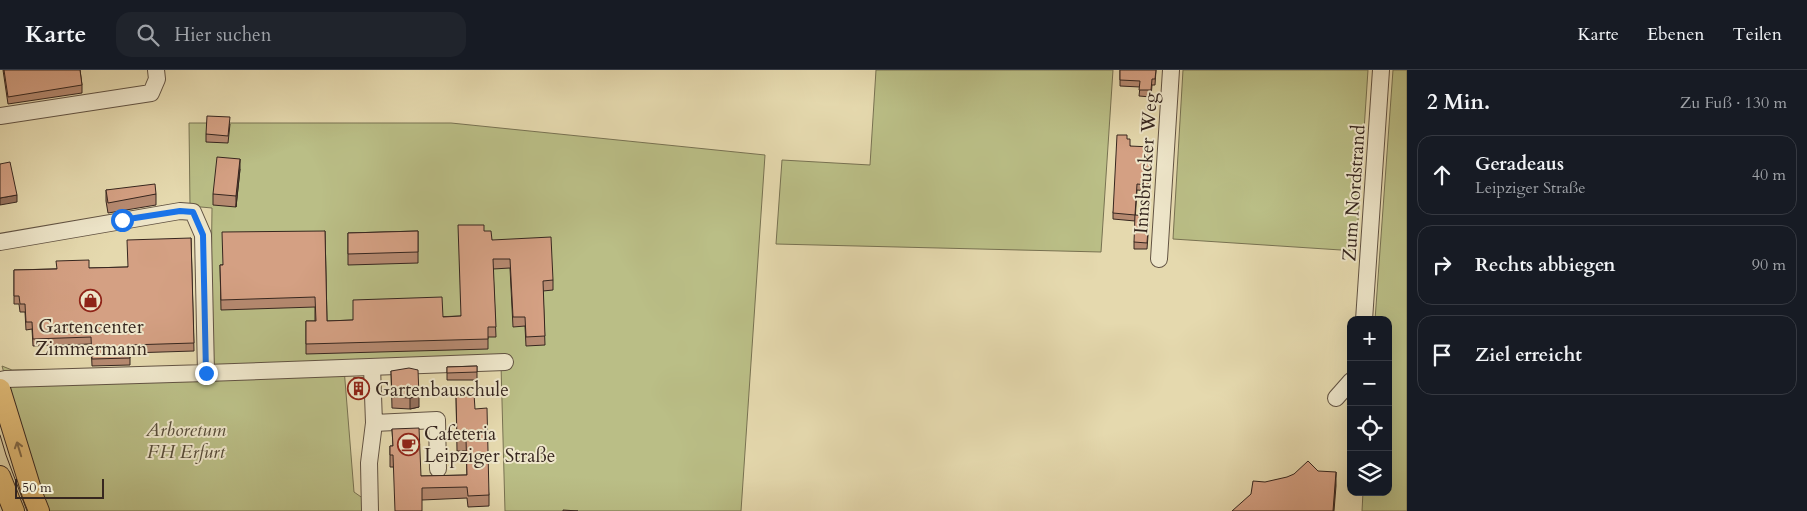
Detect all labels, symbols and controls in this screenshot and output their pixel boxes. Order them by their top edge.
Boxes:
search box [116,12,466,57]
text: Karte [25,18,86,51]
icon: search [134,21,162,49]
text: Hier suchen [174,22,272,48]
text: Karte [1577,22,1619,47]
text: Ebenen [1647,22,1705,47]
text: Teilen [1733,22,1782,47]
text: 2 Min. [1427,88,1490,117]
street label: Innsbrucker Weg [1128,91,1164,235]
text: Zu Fuß · 130 m [1680,92,1787,114]
street label: Zum Nordstrand [1336,124,1372,262]
text: Geradeaus [1475,151,1564,177]
icon: ahead [1428,161,1456,189]
text: 40 m [1752,164,1786,186]
text: Leipziger Straße [1475,177,1586,199]
route start [111,209,134,232]
icon: right [1428,251,1456,279]
text: Rechts abbiegen [1475,252,1616,278]
text: 90 m [1752,254,1786,276]
shop icon: Gartencenter Zimmermann [79,288,103,312]
place label: Gartencenter Zimmermann [35,314,147,362]
map controls [1347,316,1392,496]
button: + [1347,316,1392,361]
icon: arrive [1428,341,1456,369]
text: Ziel erreicht [1475,342,1582,368]
button: − [1347,361,1392,406]
route end [195,362,218,385]
building icon: Gartenbauschule [347,377,371,401]
place label: Gartenbauschule [375,377,509,403]
button: locate [1347,406,1392,451]
park label: Arboretum FH Erfurt [145,417,227,465]
place label: Cafeteria Leipziger Straße [424,421,555,469]
cafe icon: Cafeteria Leipziger Straße [396,432,420,456]
one-way arrow [13,442,23,458]
button: layers [1347,451,1392,496]
scale bar [15,476,104,499]
text: 50 m [22,478,52,497]

